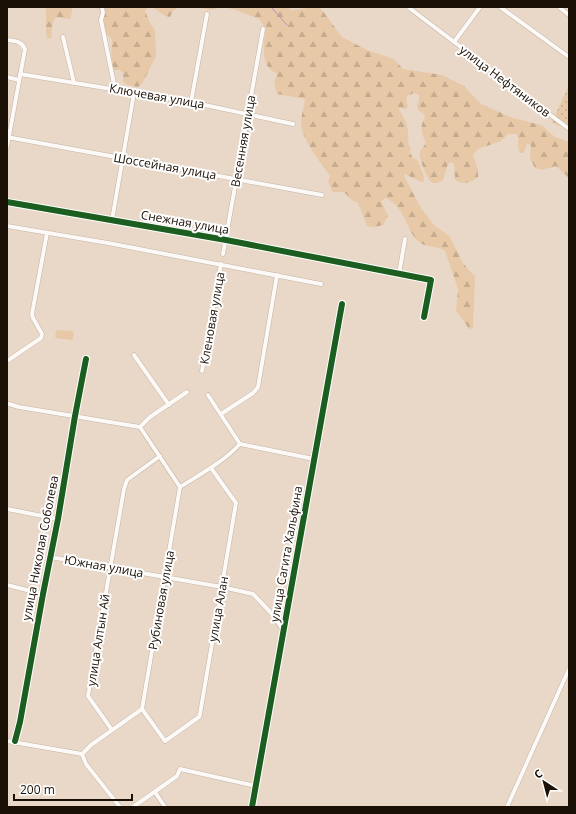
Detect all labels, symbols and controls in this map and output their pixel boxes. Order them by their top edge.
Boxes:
street label: улица Нефтяников [456,41,554,121]
street label: Ключевая улица [108,79,206,113]
street label: Весенняя улица [227,94,259,188]
street label: Шоссейная улица [112,149,218,183]
street label: Снежная улица [139,206,231,238]
street label: Кленовая улица [195,270,229,366]
street label: улица Николая Соболева [18,474,62,622]
street label: улица Сагита Хальфина [266,484,306,624]
street label: Рубиновая улица [144,549,178,651]
street label: Южная улица [63,551,145,581]
street label: улица Алан [204,575,232,643]
street label: улица Алтын Ай [82,593,114,687]
north arrow [524,762,564,802]
text: С [531,765,545,782]
scale bar [14,776,132,802]
text: 200 m [20,781,55,798]

